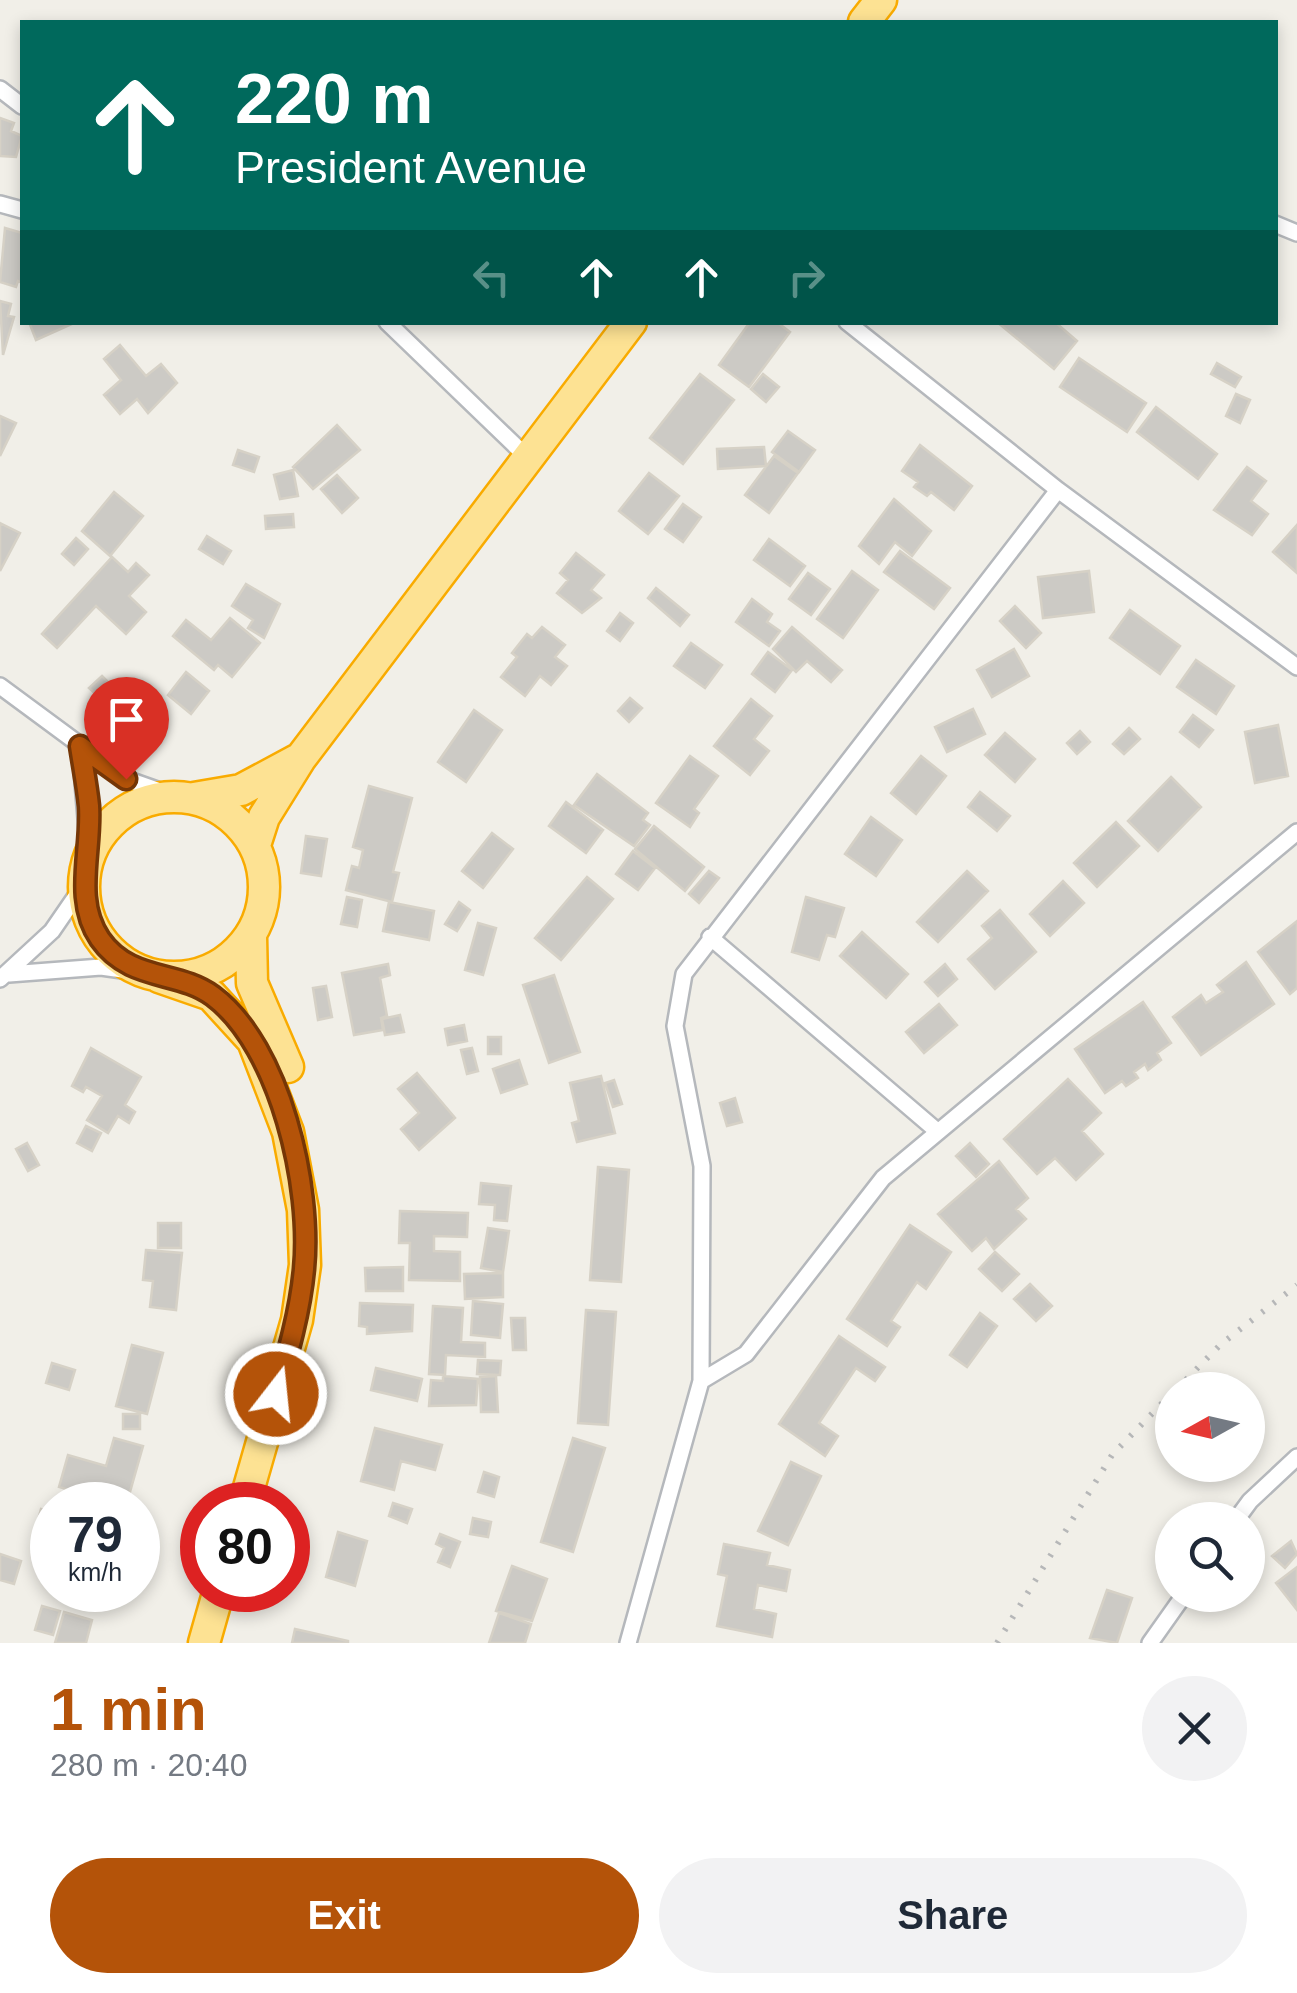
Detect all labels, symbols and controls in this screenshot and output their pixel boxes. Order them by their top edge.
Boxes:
icon: ahead [70,60,200,190]
text: 220 m [235,60,433,138]
text: President Avenue [235,142,587,193]
icon: left [464,250,519,305]
icon: ahead [569,250,624,305]
icon: ahead [674,250,729,305]
icon: right [779,250,834,305]
pin [84,677,169,780]
icon: arrive [99,692,154,747]
position arrow [224,1342,328,1446]
north arrow [1155,1372,1265,1482]
map controls [1155,1372,1265,1612]
speed limit sign: 80 [180,1482,310,1612]
button: search [1155,1502,1265,1612]
text: 79 [67,1507,123,1563]
text: km/h [68,1558,122,1586]
text: 1 min [50,1676,207,1743]
button: close [1142,1676,1247,1781]
text: 280 m · 20:40 [50,1747,247,1783]
button: Exit [50,1858,639,1973]
button: Share [659,1858,1247,1973]

